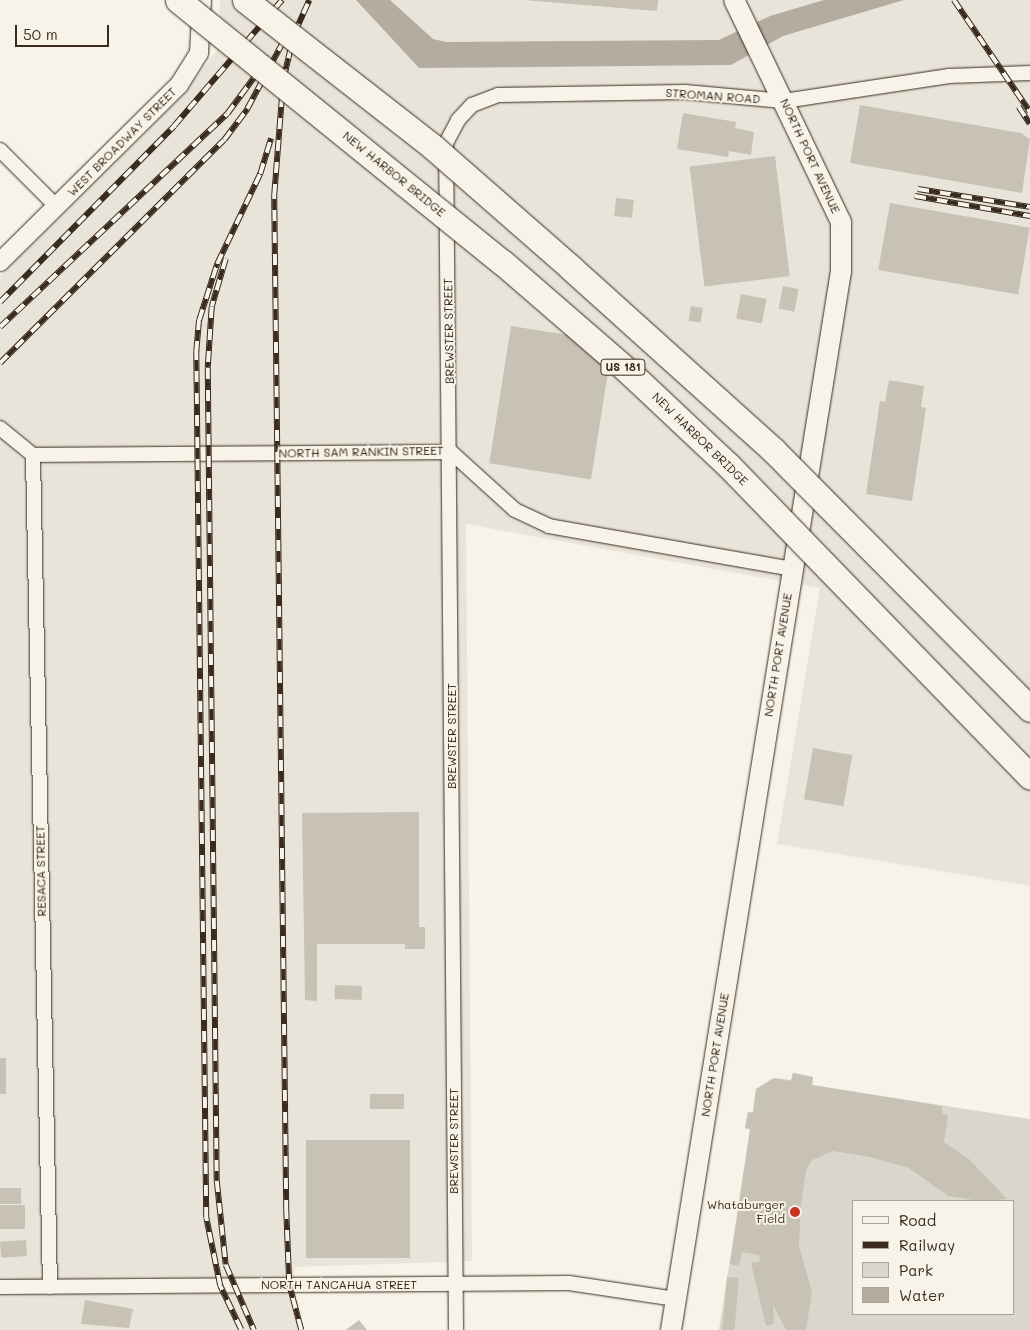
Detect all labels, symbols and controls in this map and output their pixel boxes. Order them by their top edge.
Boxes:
scale bar [18,15,111,47]
text: 50 m [23,24,58,44]
street label: WEST BROADWAY STREET [65,85,179,199]
street label: STROMAN ROAD [665,86,761,106]
street label: NORTH PORT AVENUE [777,96,843,216]
street label: NEW HARBOR BRIDGE [340,128,448,220]
street label: BREWSTER STREET [441,278,457,384]
road number: US 181 [599,358,647,376]
street label: NEW HARBOR BRIDGE [649,390,751,488]
street label: NORTH SAM RANKIN STREET [278,443,444,461]
street label: NORTH PORT AVENUE [761,592,795,718]
street label: BREWSTER STREET [445,683,459,789]
street label: RESACA STREET [33,825,49,917]
street label: NORTH PORT AVENUE [698,992,732,1118]
street label: BREWSTER STREET [447,1088,461,1194]
place label: Whataburger Field [707,1198,785,1226]
legend [852,1200,1015,1315]
marker: Whataburger Field [789,1206,801,1218]
text: Road [899,1210,936,1230]
text: Railway [899,1235,955,1255]
text: Park [899,1260,933,1280]
street label: NORTH TANCAHUA STREET [261,1278,417,1292]
text: Water [899,1285,945,1305]

